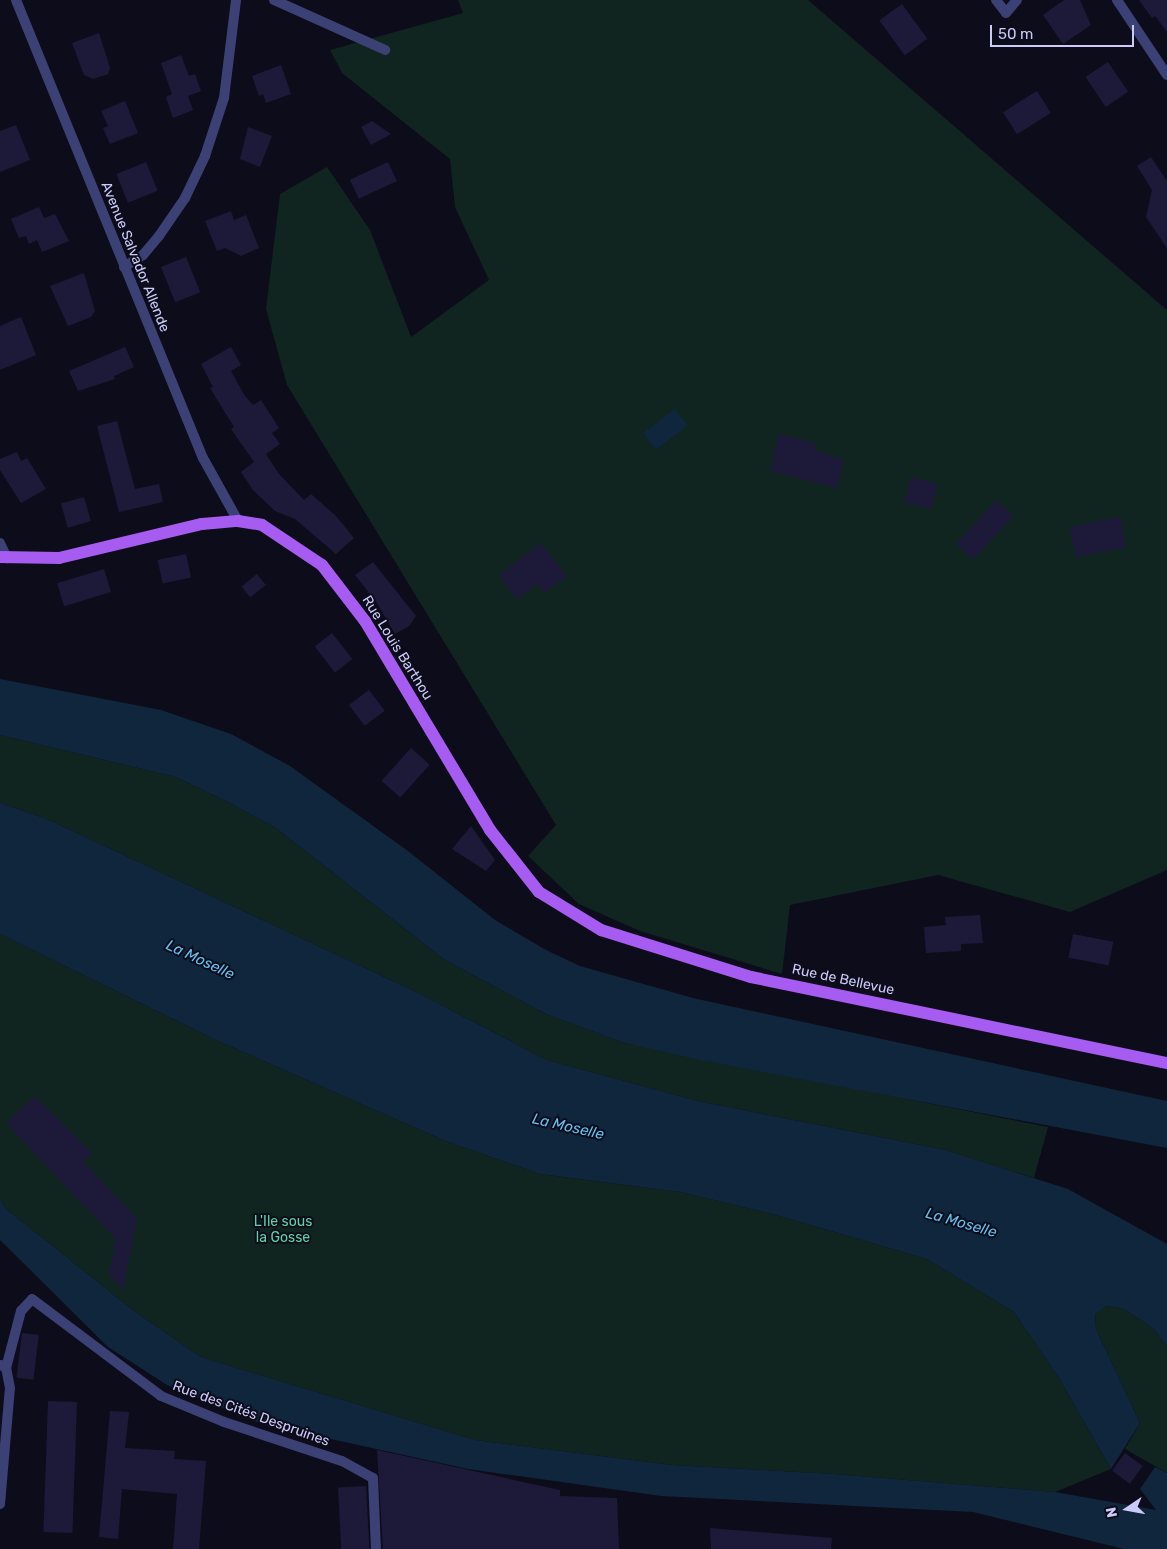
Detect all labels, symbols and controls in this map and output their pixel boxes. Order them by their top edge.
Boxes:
scale bar [992,15,1136,47]
text: 50 m [998,25,1033,43]
street label: Avenue Salvador Allende [97,179,173,335]
street label: Rue Louis Barthou [358,593,436,703]
water label: La Moselle [163,936,237,984]
street label: Rue de Bellevue [790,961,896,999]
water label: La Moselle [530,1110,606,1144]
water label: La Moselle [923,1204,999,1242]
park label: L'Ile sous la Gosse [254,1214,312,1246]
street label: Rue des Cités Despruines [170,1378,332,1450]
north arrow [1102,1484,1152,1534]
text: N [1102,1506,1121,1519]

